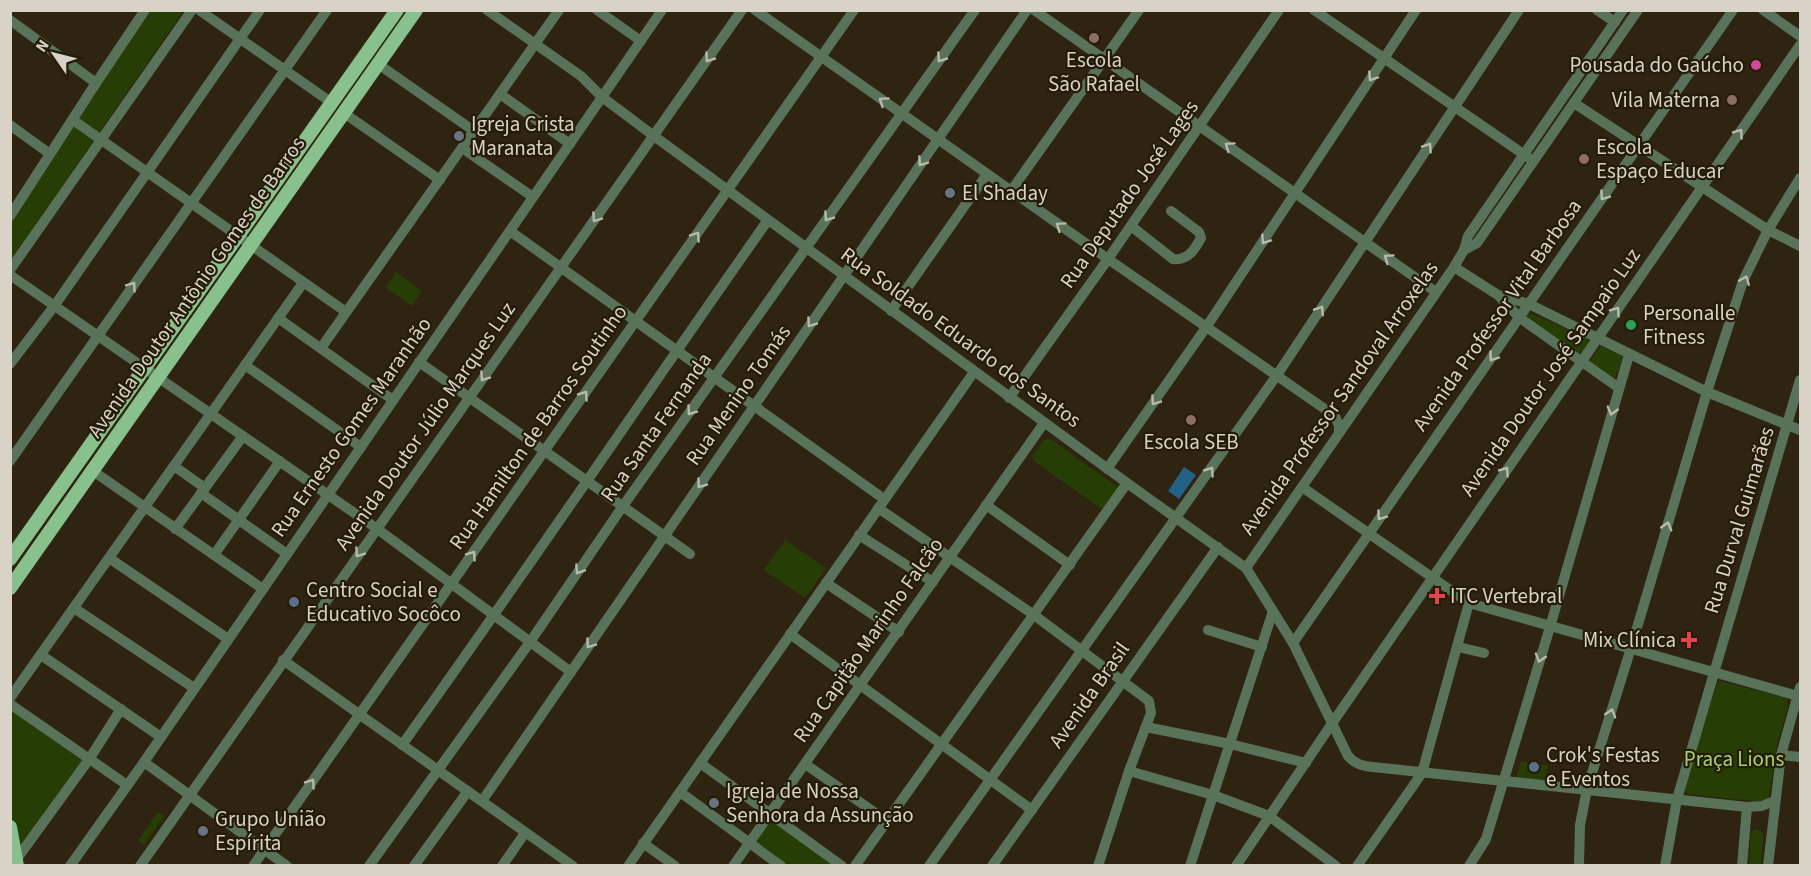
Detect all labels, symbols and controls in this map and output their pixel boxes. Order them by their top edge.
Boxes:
north arrow [24,24,84,84]
marker: Escola São Rafael [1087,31,1101,45]
text: N [30,35,55,57]
place label: Escola São Rafael [1048,45,1140,99]
place label: Pousada do Gaúcho [1569,50,1744,80]
one-way arrow [705,52,716,63]
one-way arrow [937,52,948,63]
marker: Pousada do Gaúcho [1749,58,1763,72]
one-way arrow [1368,71,1380,81]
place label: Vila Materna [1612,85,1720,115]
street label: Rua Deputado José Lages [1052,93,1206,294]
marker: Vila Materna [1725,93,1739,107]
one-way arrow [879,97,890,108]
place label: Igreja Crista Maranata [471,109,575,163]
marker: Igreja Crista Maranata [452,129,466,143]
one-way arrow [1732,129,1743,140]
street label: Avenida Doutor Antônio Gomes de Barros [80,130,312,444]
place label: Escola Espaço Educar [1596,132,1724,186]
one-way arrow [1224,142,1235,153]
one-way arrow [1421,143,1432,154]
marker: Escola Espaço Educar [1577,152,1591,166]
one-way arrow [918,156,929,167]
place label: El Shaday [962,178,1048,208]
marker: El Shaday [943,186,957,200]
one-way arrow [1600,190,1611,201]
street label: Avenida Professor Vital Barbosa [1405,193,1589,437]
one-way arrow [592,211,603,222]
one-way arrow [824,211,835,222]
one-way arrow [1056,222,1067,233]
one-way arrow [689,231,700,242]
one-way arrow [1261,233,1272,244]
street label: Rua Soldado Eduardo dos Santos [835,239,1088,435]
street label: Avenida Doutor José Sampaio Luz [1453,242,1647,502]
one-way arrow [1384,254,1395,265]
street label: Avenida Professor Sandoval Arroxelas [1233,255,1446,541]
one-way arrow [1738,275,1750,286]
one-way arrow [125,282,136,293]
street label: Avenida Doutor Júlio Marques Luz [327,296,523,556]
street label: Rua Hamilton de Barros Soutinho [442,298,634,556]
place label: Personalle Fitness [1643,298,1735,352]
one-way arrow [1313,306,1324,317]
one-way arrow [1609,307,1621,317]
street label: Rua Ernesto Gomes Maranhão [263,311,439,543]
one-way arrow [807,317,819,327]
street label: Rua Menino Tomás [678,318,798,471]
marker: Personalle Fitness [1624,318,1638,332]
street label: Rua Santa Fernanda [593,346,719,508]
one-way arrow [1489,350,1500,361]
one-way arrow [480,371,491,382]
one-way arrow [577,391,588,402]
one-way arrow [1151,394,1162,405]
one-way arrow [687,404,698,415]
one-way arrow [1607,406,1620,416]
marker: Escola SEB [1184,413,1198,427]
street label: Rua Durval Guimarães [1696,423,1782,617]
place label: Escola SEB [1143,427,1239,457]
one-way arrow [1203,466,1214,477]
one-way arrow [1498,467,1509,478]
one-way arrow [697,477,708,488]
one-way arrow [1377,510,1388,521]
one-way arrow [1660,521,1673,531]
street label: Rua Capitão Marinho Falcão [786,531,950,749]
one-way arrow [355,547,366,558]
one-way arrow [464,551,475,562]
one-way arrow [575,564,586,575]
place label: Centro Social e Educativo Socôco [306,575,461,629]
place label: ITC Vertebral [1450,581,1562,611]
marker: ITC Vertebral [1428,587,1446,605]
marker: Centro Social e Educativo Socôco [287,595,301,609]
place label: Mix Clínica [1583,625,1676,655]
marker: Mix Clínica [1680,631,1698,649]
street label: Avenida Brasil [1041,636,1137,754]
one-way arrow [586,637,597,648]
one-way arrow [1535,652,1548,663]
one-way arrow [1604,708,1616,719]
place label: Crok's Festas e Eventos [1546,740,1660,794]
park label: Praça Lions [1684,744,1784,774]
marker: Crok's Festas e Eventos [1527,760,1541,774]
place label: Igreja de Nossa Senhora da Assunção [726,776,914,830]
one-way arrow [304,779,315,790]
marker: Igreja de Nossa Senhora da Assunção [707,796,721,810]
place label: Grupo União Espírita [215,804,326,858]
marker: Grupo União Espírita [196,824,210,838]

